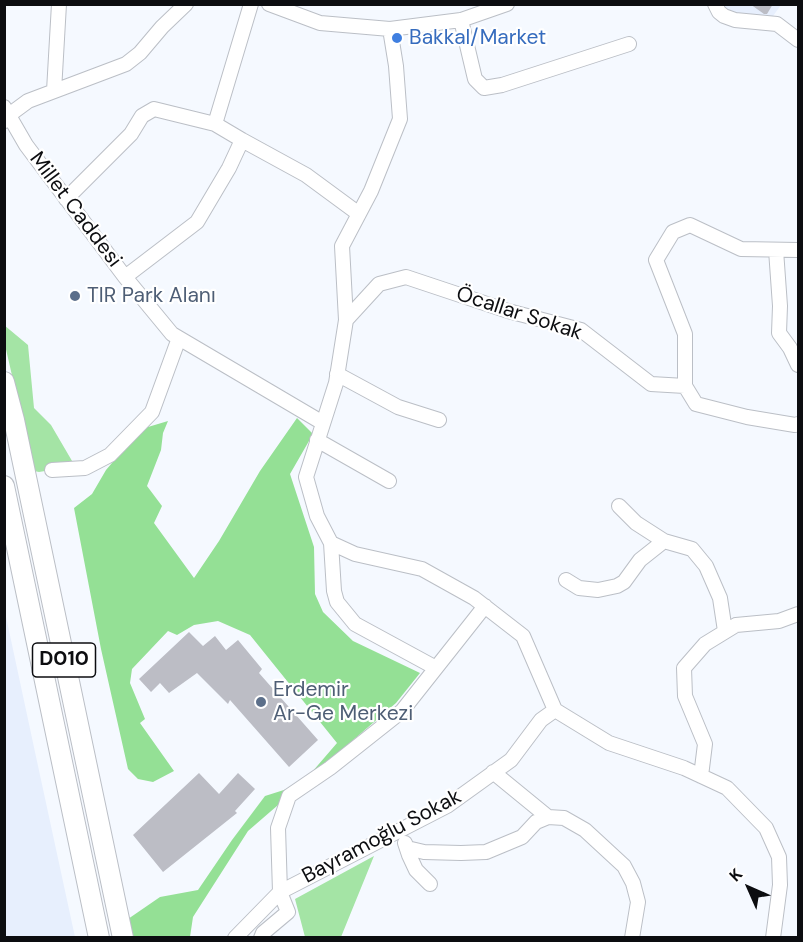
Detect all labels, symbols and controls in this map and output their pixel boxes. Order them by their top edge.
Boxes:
place label: Bakkal/Market [409,25,546,51]
marker: Bakkal/Market [390,31,404,45]
street label: Millet Caddesi [23,147,127,273]
street label: Öcallar Sokak [453,282,585,346]
place label: TIR Park Alanı [87,283,216,309]
marker: TIR Park Alanı [68,289,82,303]
road number: D010 [32,643,96,677]
place label: Erdemir Ar-Ge Merkezi [273,677,413,727]
marker: Erdemir Ar-Ge Merkezi [254,695,268,709]
street label: Bayramoğlu Sokak [298,784,466,890]
north arrow [719,858,779,918]
text: K [725,864,747,886]

